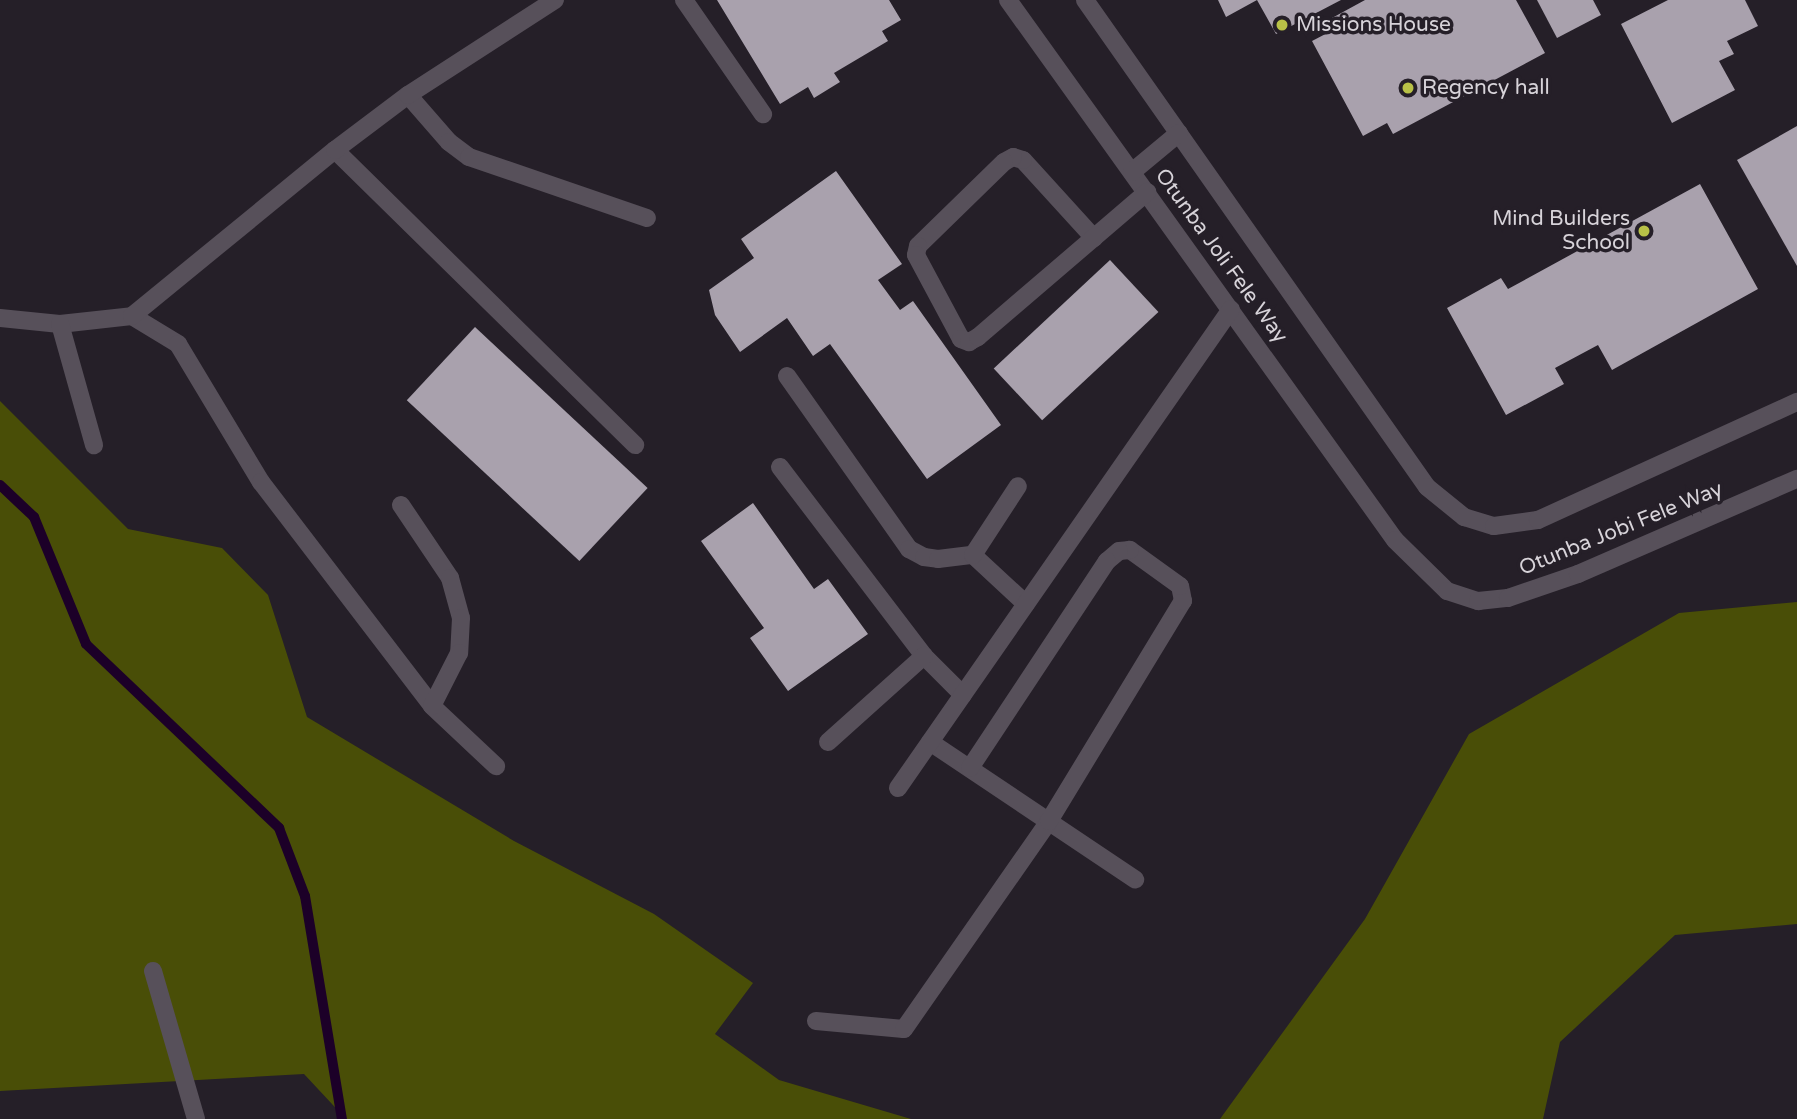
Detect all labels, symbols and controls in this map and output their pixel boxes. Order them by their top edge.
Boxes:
place label: Missions House [1296,12,1451,38]
marker: Missions House [1274,17,1290,33]
place label: Regency hall [1422,75,1550,101]
marker: Regency hall [1400,80,1416,96]
street label: Otunba Joli Fele Way [1149,164,1293,348]
place label: Mind Builders School [1492,206,1630,256]
marker: Mind Builders School [1636,223,1652,239]
street label: Otunba Jobi Fele Way [1516,477,1726,581]

